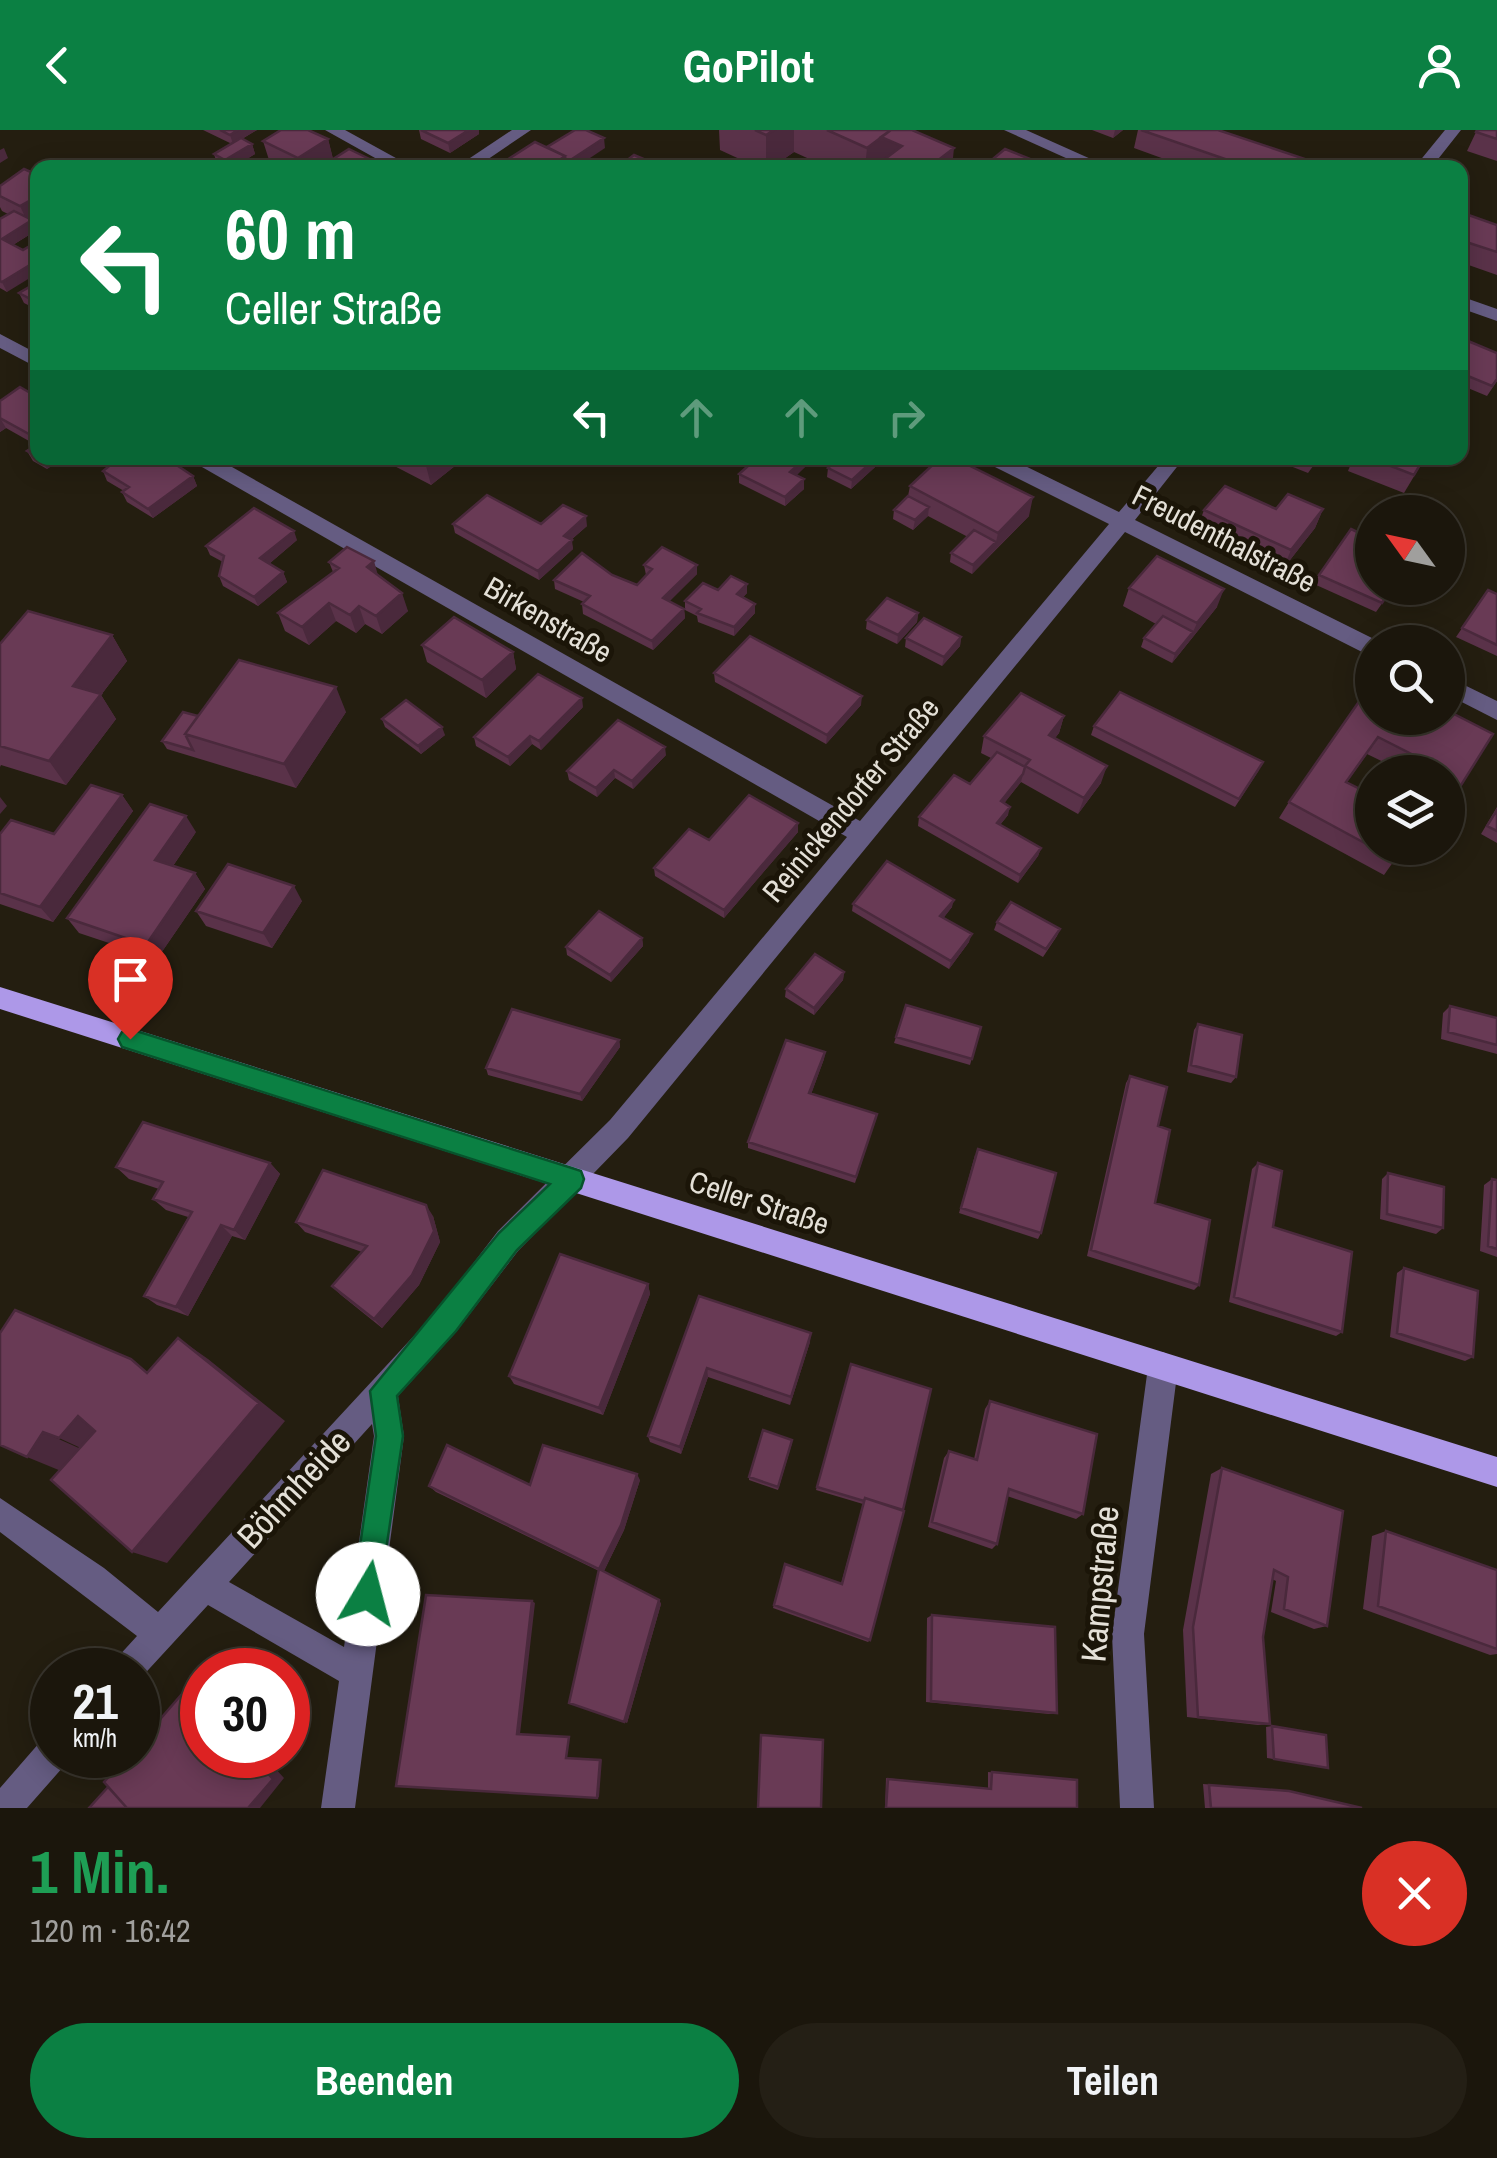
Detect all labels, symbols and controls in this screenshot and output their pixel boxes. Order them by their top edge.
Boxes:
text: GoPilot [683,35,814,96]
icon: back [30,38,85,93]
icon: person [1412,38,1467,93]
text: 60 m [225,187,356,281]
icon: left [60,200,190,330]
text: Celler Straße [225,277,442,338]
icon: left [564,390,619,445]
icon: ahead [669,390,724,445]
icon: ahead [774,390,829,445]
icon: right [879,390,934,445]
street label: Freudenthalstraße [1126,475,1323,602]
north arrow [1355,495,1465,605]
map controls [1355,495,1465,865]
street label: Birkenstraße [478,567,619,672]
button: search [1355,625,1465,735]
street label: Reinickendorfer Straße [753,689,948,910]
button: layers [1355,755,1465,865]
pin [88,937,173,1040]
icon: arrive [103,952,158,1007]
street label: Celler Straße [684,1161,834,1243]
street label: Böhmheide [226,1419,361,1558]
street label: Kampstraße [1069,1504,1130,1664]
position arrow [316,1542,420,1646]
speed limit sign: 30 [180,1648,310,1778]
text: 21 [72,1667,118,1735]
text: km/h [73,1721,117,1755]
text: 1 Min. [30,1831,169,1912]
button: close [1362,1841,1467,1946]
text: 120 m · 16:42 [30,1909,190,1952]
button: Beenden [30,2023,739,2138]
button: Teilen [759,2023,1467,2138]

